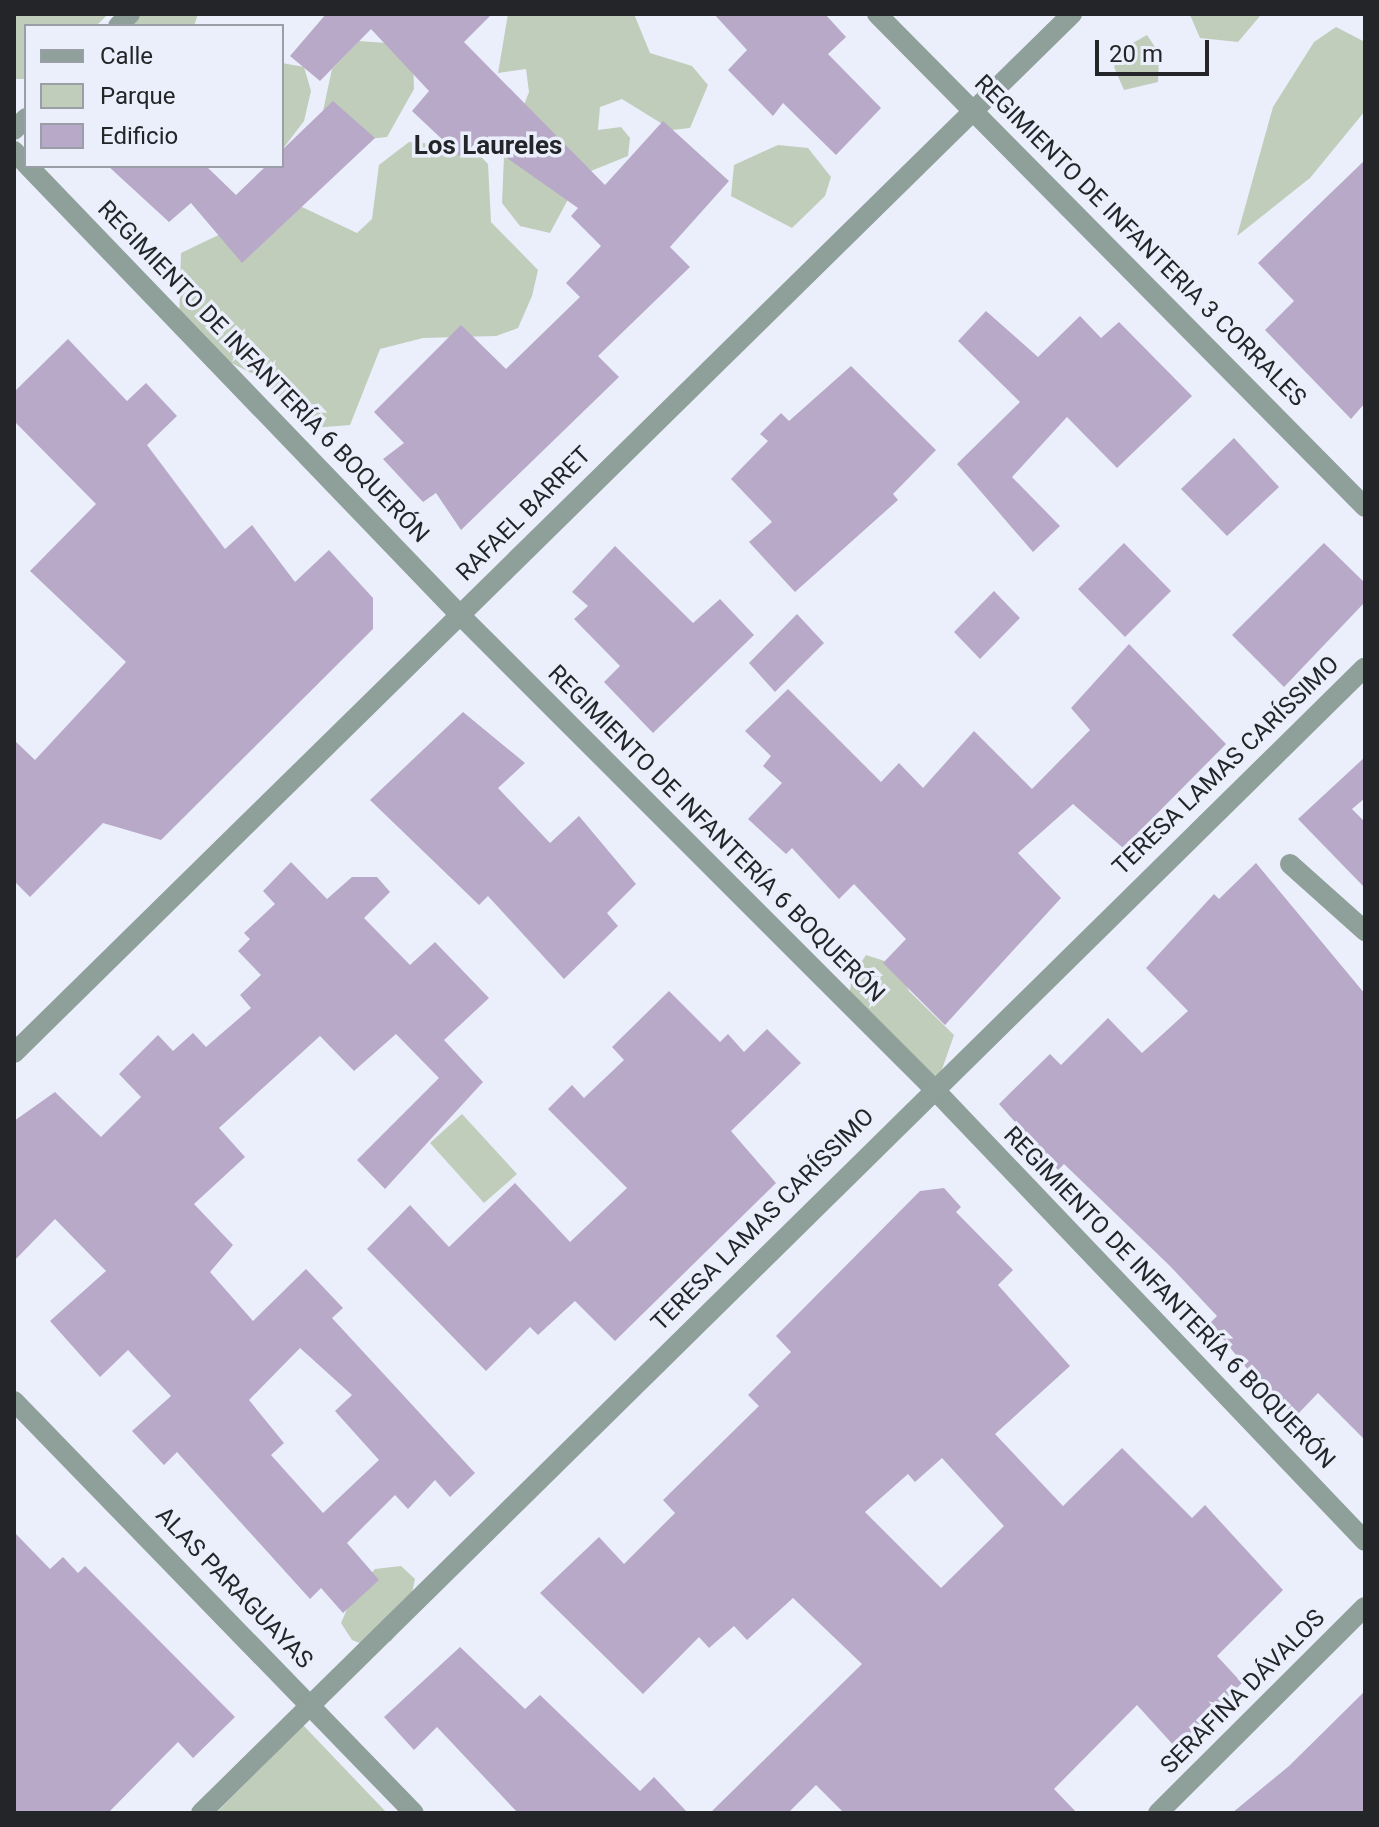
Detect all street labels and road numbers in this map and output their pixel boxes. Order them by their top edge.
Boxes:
street label: REGIMIENTO DE INFANTERIA 3 CORRALES [968,69,1312,413]
street label: REGIMIENTO DE INFANTERÍA 6 BOQUERÓN [91,195,435,549]
street label: RAFAEL BARRET [451,441,597,587]
street label: TERESA LAMAS CARÍSSIMO [1107,650,1345,882]
street label: REGIMIENTO DE INFANTERÍA 6 BOQUERÓN [542,660,890,1008]
street label: TERESA LAMAS CARÍSSIMO [646,1103,880,1337]
street label: REGIMIENTO DE INFANTERÍA 6 BOQUERÓN [997,1121,1341,1475]
street label: ALAS PARAGUAYAS [149,1501,319,1675]
street label: SERAFINA DÁVALOS [1155,1604,1331,1780]

